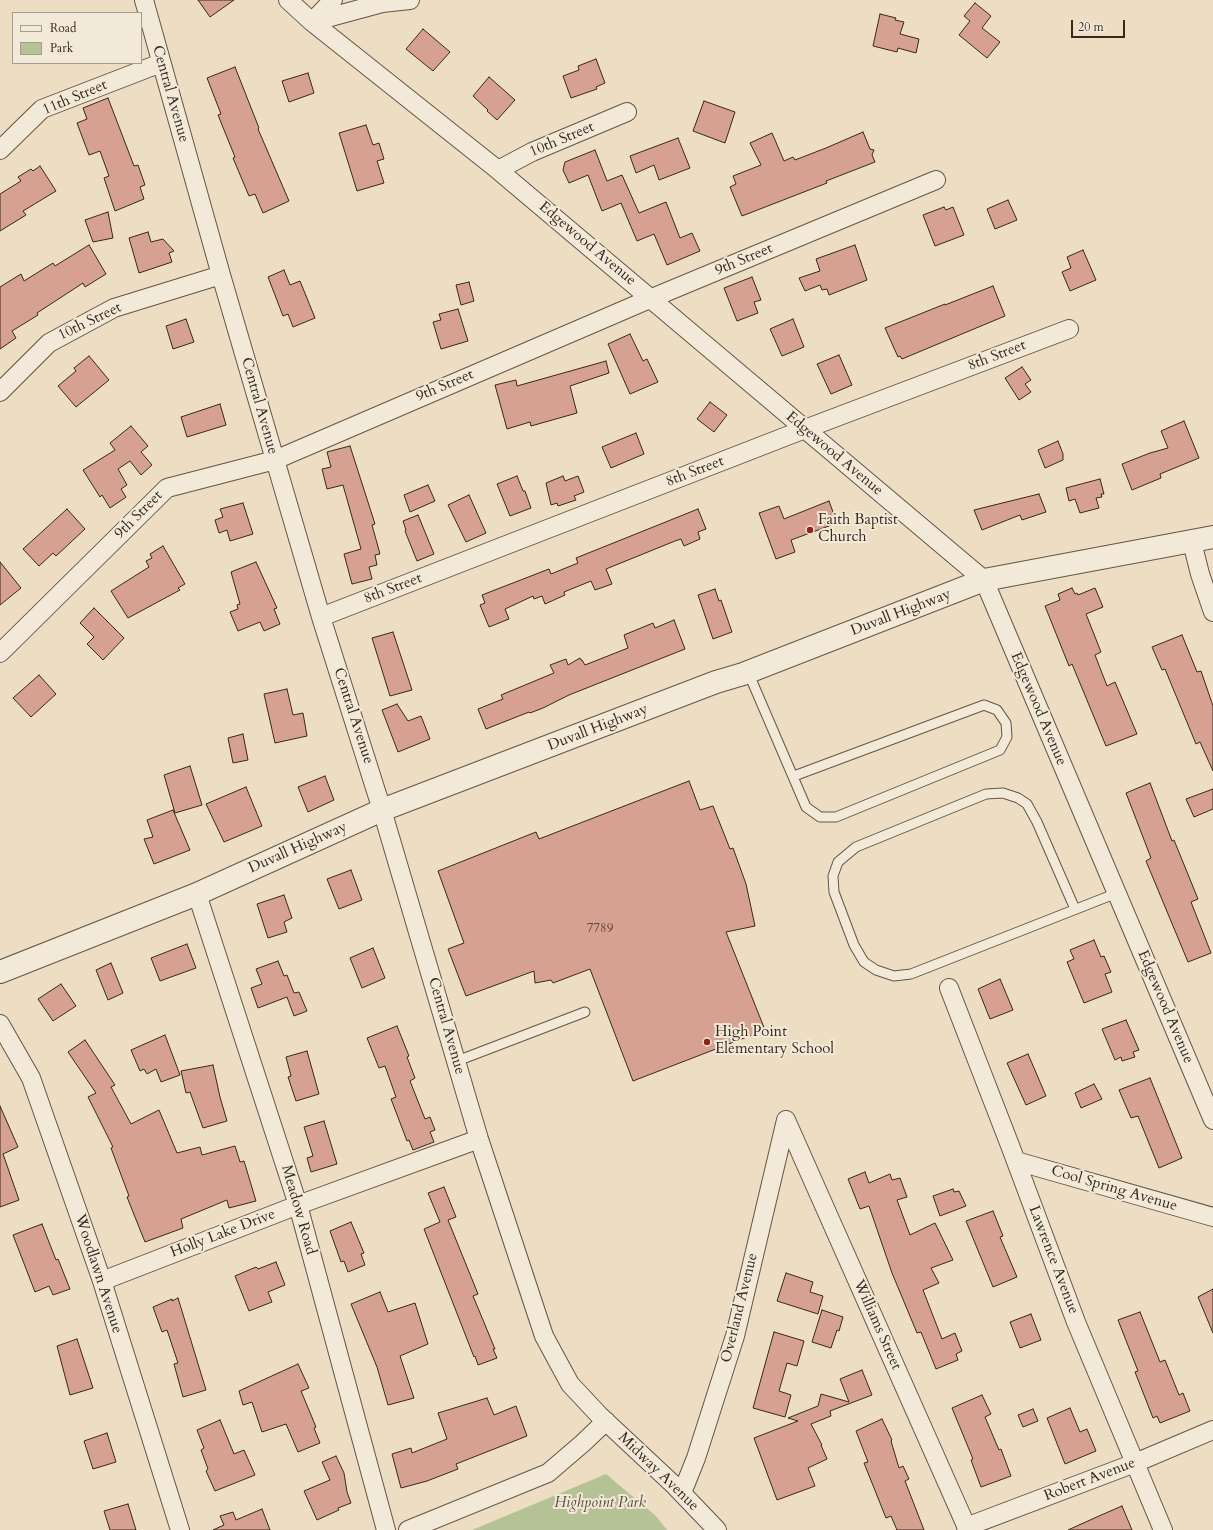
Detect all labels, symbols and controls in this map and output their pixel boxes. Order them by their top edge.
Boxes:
legend [12,12,142,64]
scale bar [1073,12,1127,38]
text: 20 m [1078,19,1104,35]
text: Road [50,20,76,36]
text: Park [50,40,73,56]
street label: Central Avenue [148,43,192,145]
street label: 11th Street [40,76,110,120]
street label: 10th Street [527,118,597,162]
street label: Edgewood Avenue [535,198,639,290]
street label: 9th Street [713,240,775,280]
street label: 10th Street [55,299,125,345]
street label: 8th Street [965,337,1029,375]
street label: Central Avenue [237,355,281,457]
street label: 9th Street [414,366,476,406]
street label: Edgewood Avenue [782,408,886,500]
street label: 8th Street [663,453,727,491]
street label: 9th Street [111,487,167,543]
place label: Faith Baptist Church [818,512,898,547]
marker: Faith Baptist Church [805,525,815,535]
street label: 8th Street [361,570,425,608]
street label: Duvall Highway [848,586,954,640]
street label: Edgewood Avenue [1006,650,1070,768]
street label: Central Avenue [329,666,377,766]
street label: Duvall Highway [545,701,651,755]
street label: Duvall Highway [246,818,350,878]
house number: 7789 [587,921,613,937]
street label: Edgewood Avenue [1133,948,1197,1066]
street label: Central Avenue [424,975,468,1077]
place label: High Point Elementary School [715,1024,834,1059]
marker: High Point Elementary School [702,1037,712,1047]
street label: Cool Spring Avenue [1049,1162,1179,1216]
street label: Meadow Road [277,1163,319,1257]
street label: Lawrence Avenue [1024,1203,1082,1317]
street label: Holly Lake Drive [168,1206,278,1262]
street label: Woodlawn Avenue [70,1212,126,1336]
street label: Overland Avenue [718,1251,762,1365]
street label: Williams Street [849,1277,905,1373]
street label: Midway Avenue [614,1429,702,1515]
street label: Robert Avenue [1042,1454,1138,1506]
park label: Highpoint Park [554,1495,646,1513]

